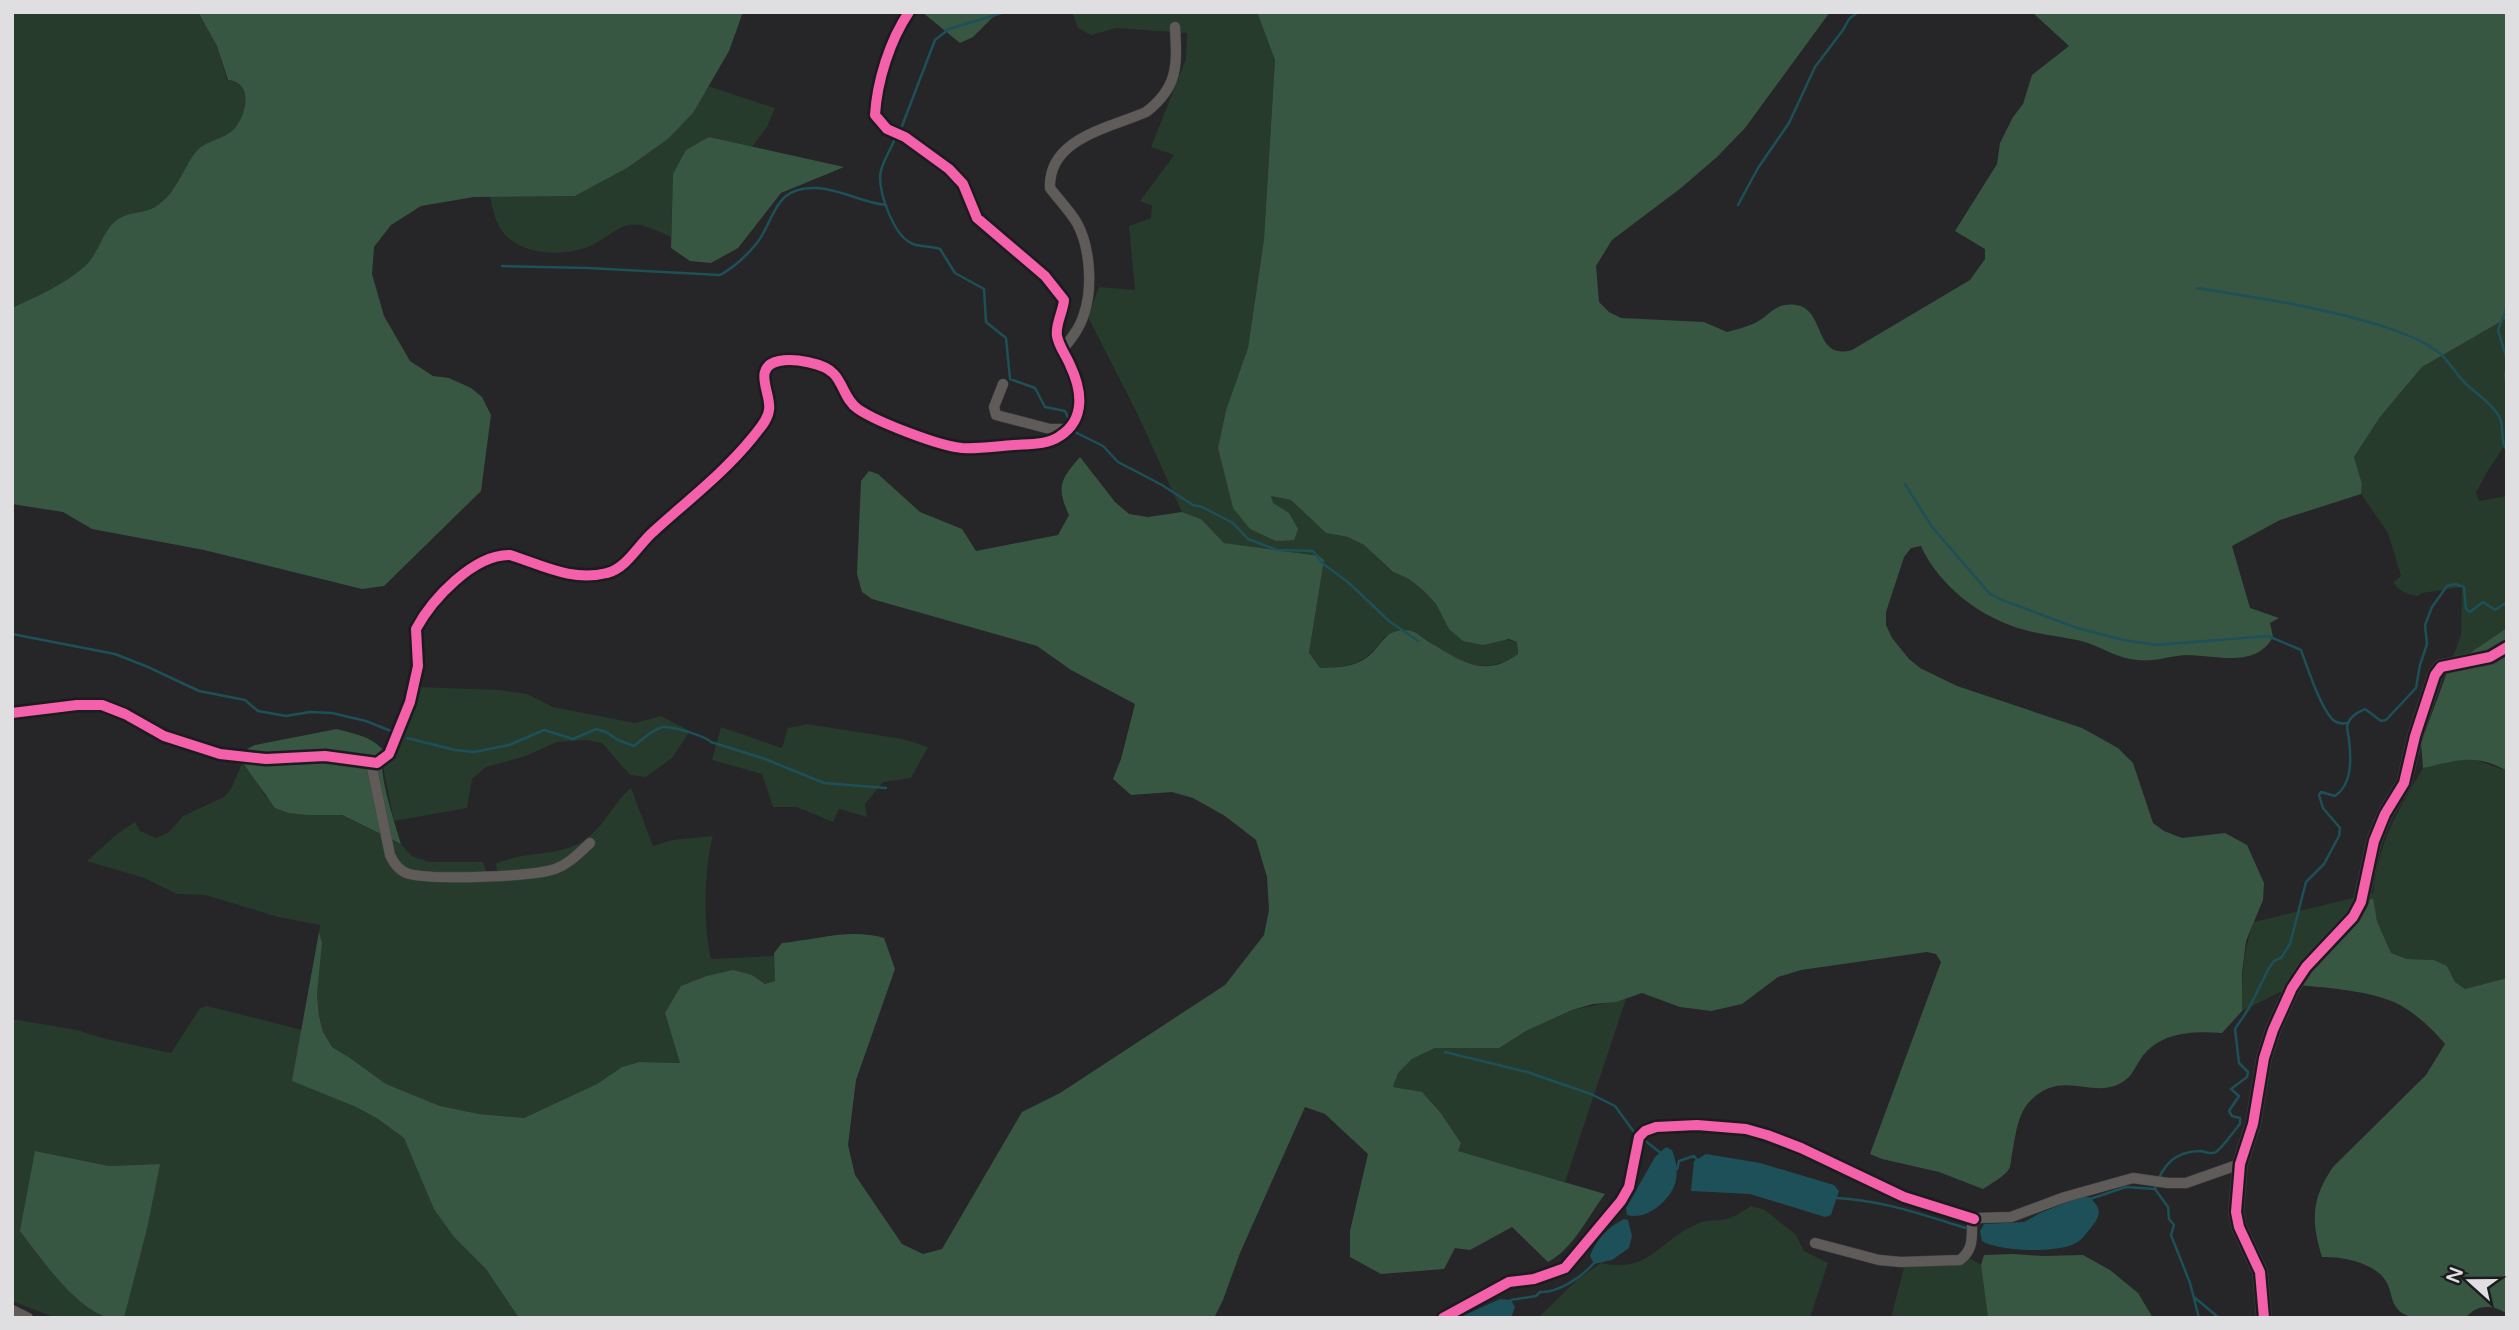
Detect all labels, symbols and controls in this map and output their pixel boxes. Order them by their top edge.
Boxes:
north arrow [2435,1246,2505,1316]
text: N [2442,1264,2468,1286]

